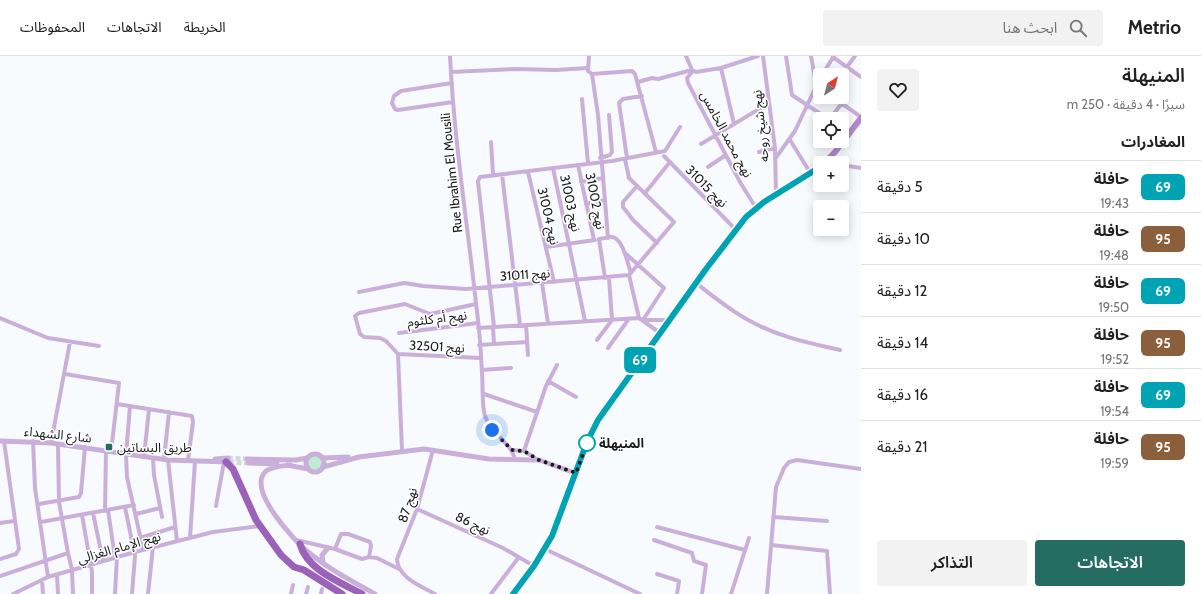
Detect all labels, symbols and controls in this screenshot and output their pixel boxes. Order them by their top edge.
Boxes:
search box [823,10,1103,46]
text: Metrio [1127,16,1181,39]
icon: search [1067,17,1089,39]
text: المحفوظات [20,18,85,36]
text: الاتجاهات [107,18,162,36]
text: الخريطة [184,18,226,36]
text: ابحث هنا [1002,19,1057,37]
text: المنيهلة [1122,64,1185,87]
north arrow [813,68,849,104]
map controls [813,68,849,236]
button: heart [877,69,919,111]
street label: نهج محمد الخامس [695,88,757,181]
street label: نهج شيخ روحه [748,89,775,163]
text: سيرًا · 4 دقيقة · 250 m [1067,96,1185,112]
street label: Rue Ibrahim El Mousili [437,112,465,234]
button: locate [813,112,849,148]
text: المغادرات [1121,133,1185,151]
button: + [813,156,849,192]
street label: نهج 31015 [680,162,731,213]
text: حافلة [1094,170,1129,188]
street label: نهج 31002 [580,171,609,231]
street label: نهج 31003 [554,173,585,234]
text: 5 دقيقة [877,178,923,196]
text: 69 [1155,178,1171,196]
street label: نهج 31004 [532,186,563,247]
text: 19:43 [1100,195,1129,211]
button: − [813,200,849,236]
text: حافلة [1094,222,1129,240]
text: 10 دقيقة [877,230,930,248]
text: 95 [1155,230,1171,248]
text: 19:48 [1099,247,1129,263]
street label: نهج 31011 [499,264,551,287]
text: حافلة [1094,274,1129,292]
text: 12 دقيقة [877,282,927,300]
text: 69 [1155,282,1171,300]
text: 19:50 [1099,299,1129,315]
street label: نهج أم كلثوم [406,306,468,333]
text: حافلة [1094,326,1129,344]
text: 14 دقيقة [877,334,928,352]
text: 95 [1155,334,1171,352]
street label: نهج 32501 [409,337,465,358]
line badge: 69 [622,347,658,373]
text: 69 [632,351,648,369]
text: 19:52 [1101,351,1129,367]
text: حافلة [1094,378,1129,396]
text: 16 دقيقة [877,386,928,404]
text: 69 [1155,386,1171,404]
text: 19:54 [1100,403,1129,419]
your location [482,420,502,440]
street label: شارع الشهداء [23,423,93,448]
text: حافلة [1094,430,1129,448]
marker: المنيهلة [578,434,596,452]
place label: المنيهلة [599,435,644,451]
text: 21 دقيقة [877,438,927,456]
text: 95 [1155,438,1171,456]
place label: طريق البساتين [117,439,192,456]
marker: طريق البساتين [104,442,114,452]
text: 19:59 [1100,455,1129,471]
street label: نهج 87 [394,485,423,525]
street label: نهج 86 [452,508,493,541]
street label: نهج الإمام الغزالي [75,527,163,569]
button: التذاكر [877,540,1027,586]
button: الاتجاهات [1035,540,1185,586]

